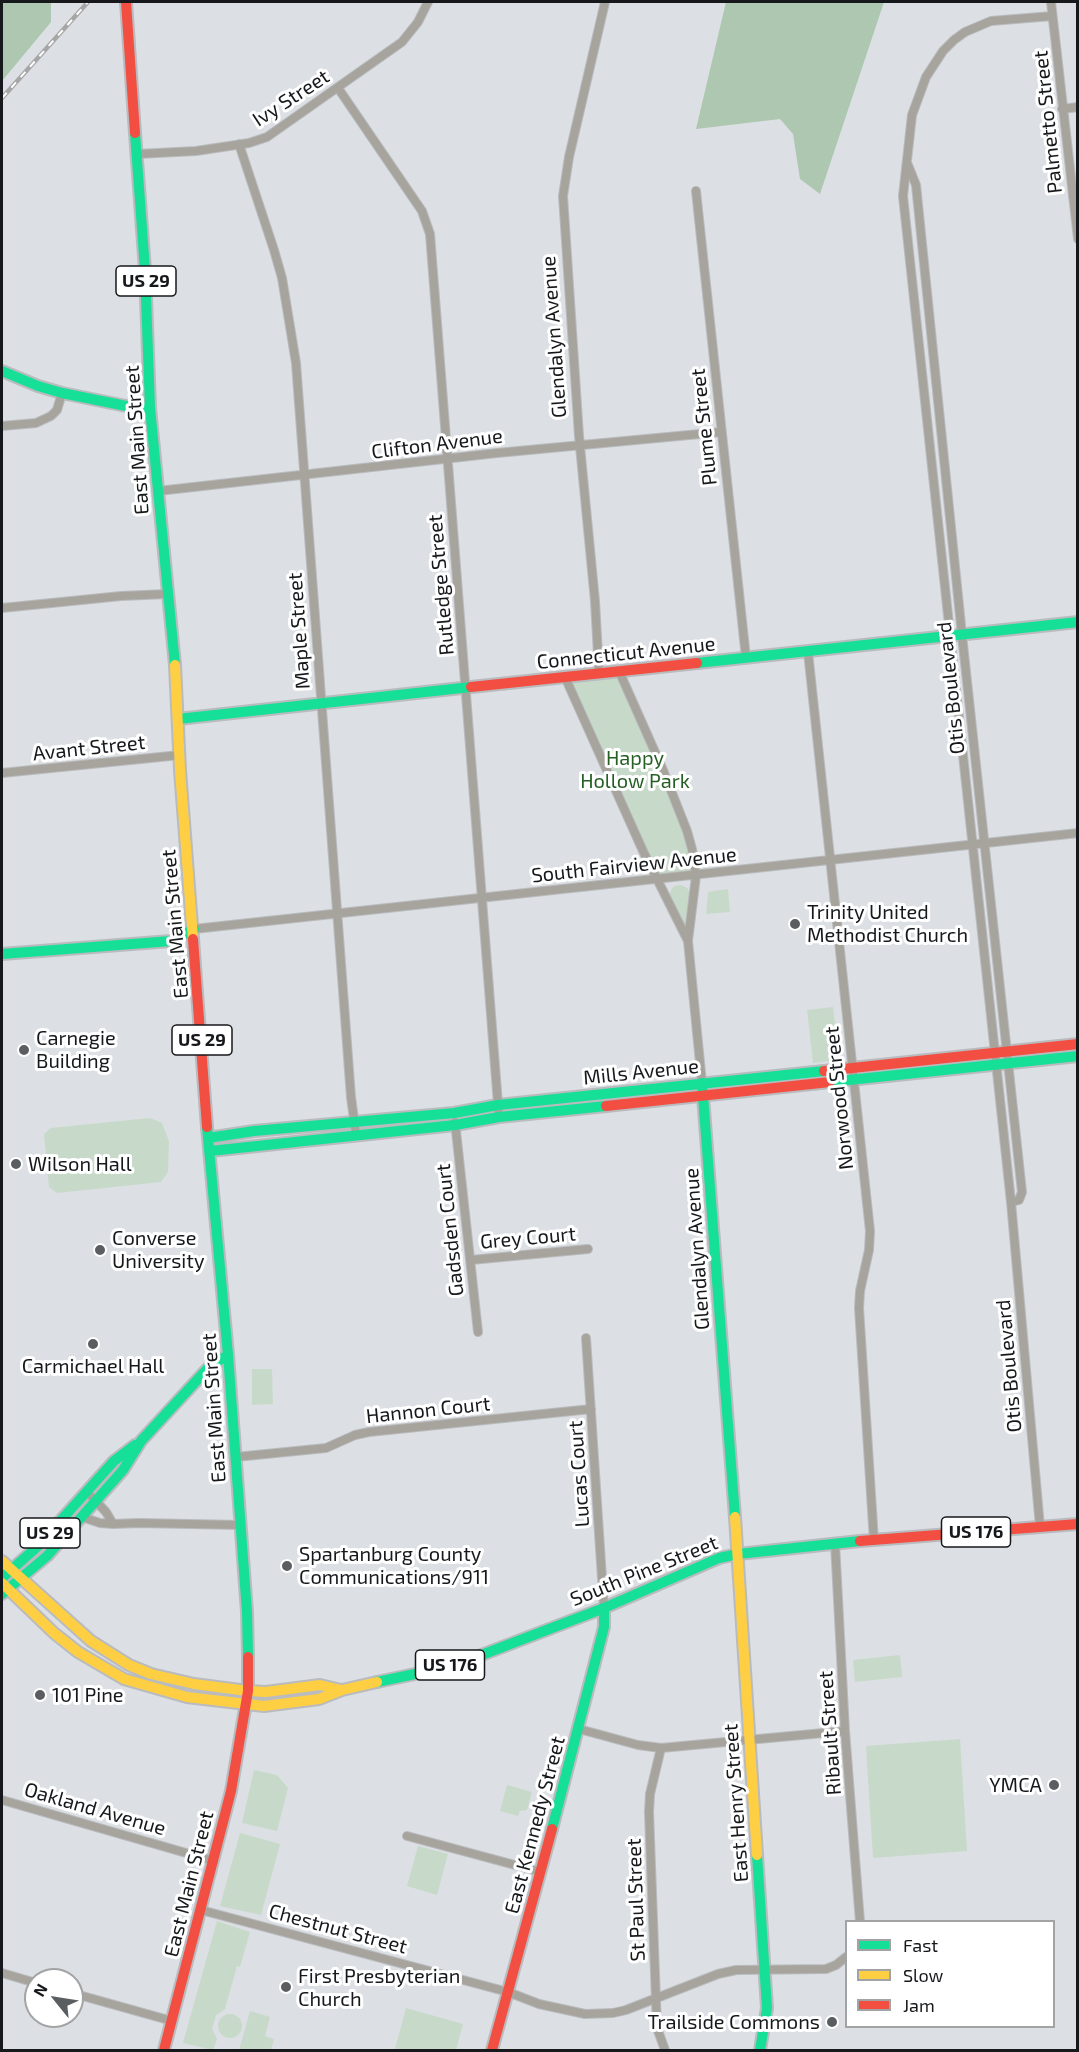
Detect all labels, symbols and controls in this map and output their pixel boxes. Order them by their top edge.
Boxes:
street label: Palmetto Street [1029,49,1067,195]
street label: Ivy Street [248,64,334,132]
street label: Glendalyn Avenue [536,255,572,419]
road number: US 29 [116,266,176,296]
street label: East Main Street [120,365,154,515]
street label: Plume Street [686,367,722,487]
street label: Clifton Avenue [370,424,504,464]
street label: Rutledge Street [423,514,459,656]
street label: Maple Street [283,572,315,690]
street label: Otis Boulevard [932,621,970,755]
street label: Connecticut Avenue [536,632,716,674]
street label: Avant Street [32,730,146,766]
park label: Happy Hollow Park [580,746,690,793]
street label: South Fairview Avenue [530,842,738,888]
street label: East Main Street [157,848,193,1000]
place label: Trinity United Methodist Church [807,900,968,947]
marker: Trinity United Methodist Church [788,917,802,931]
road number: US 29 [172,1025,232,1055]
street label: Norwood Street [820,1025,858,1171]
place label: Carnegie Building [36,1026,116,1073]
marker: Carnegie Building [17,1043,31,1057]
street label: Mills Avenue [582,1054,700,1090]
place label: Wilson Hall [28,1152,132,1176]
marker: Wilson Hall [9,1157,23,1171]
street label: Gadsden Court [431,1162,469,1298]
street label: Glendalyn Avenue [679,1167,715,1331]
street label: Grey Court [479,1222,577,1254]
place label: Converse University [112,1226,204,1273]
marker: Converse University [93,1243,107,1257]
street label: Otis Boulevard [991,1299,1027,1433]
street label: East Main Street [197,1333,231,1483]
marker: Carmichael Hall [86,1337,100,1351]
place label: Carmichael Hall [22,1354,164,1378]
street label: Hannon Court [365,1392,491,1428]
street label: Lucas Court [563,1420,595,1528]
road number: US 176 [942,1517,1010,1547]
road number: US 29 [20,1518,80,1548]
street label: South Pine Street [567,1530,721,1612]
place label: Spartanburg County Communications/911 [299,1542,489,1589]
marker: Spartanburg County Communications/911 [280,1559,294,1573]
road number: US 176 [416,1650,484,1680]
street label: Ribault Street [814,1670,846,1796]
place label: 101 Pine [52,1683,124,1707]
marker: 101 Pine [33,1688,47,1702]
street label: East Henry Street [718,1723,754,1883]
street label: East Kennedy Street [500,1734,570,1916]
place label: YMCA [989,1773,1042,1797]
street label: Oakland Avenue [22,1777,168,1841]
marker: YMCA [1047,1778,1061,1792]
street label: East Main Street [159,1809,219,1959]
street label: St Paul Street [622,1838,650,1962]
street label: Chestnut Street [266,1899,410,1959]
legend [845,1920,1055,2028]
text: Fast [903,1934,938,1956]
place label: First Presbyterian Church [298,1964,460,2011]
text: Slow [903,1964,943,1986]
north arrow [24,1968,84,2028]
text: N [29,1980,51,2000]
marker: First Presbyterian Church [279,1980,293,1994]
text: Jam [903,1994,935,2016]
place label: Trailside Commons [648,2010,820,2034]
marker: Trailside Commons [825,2015,839,2029]

